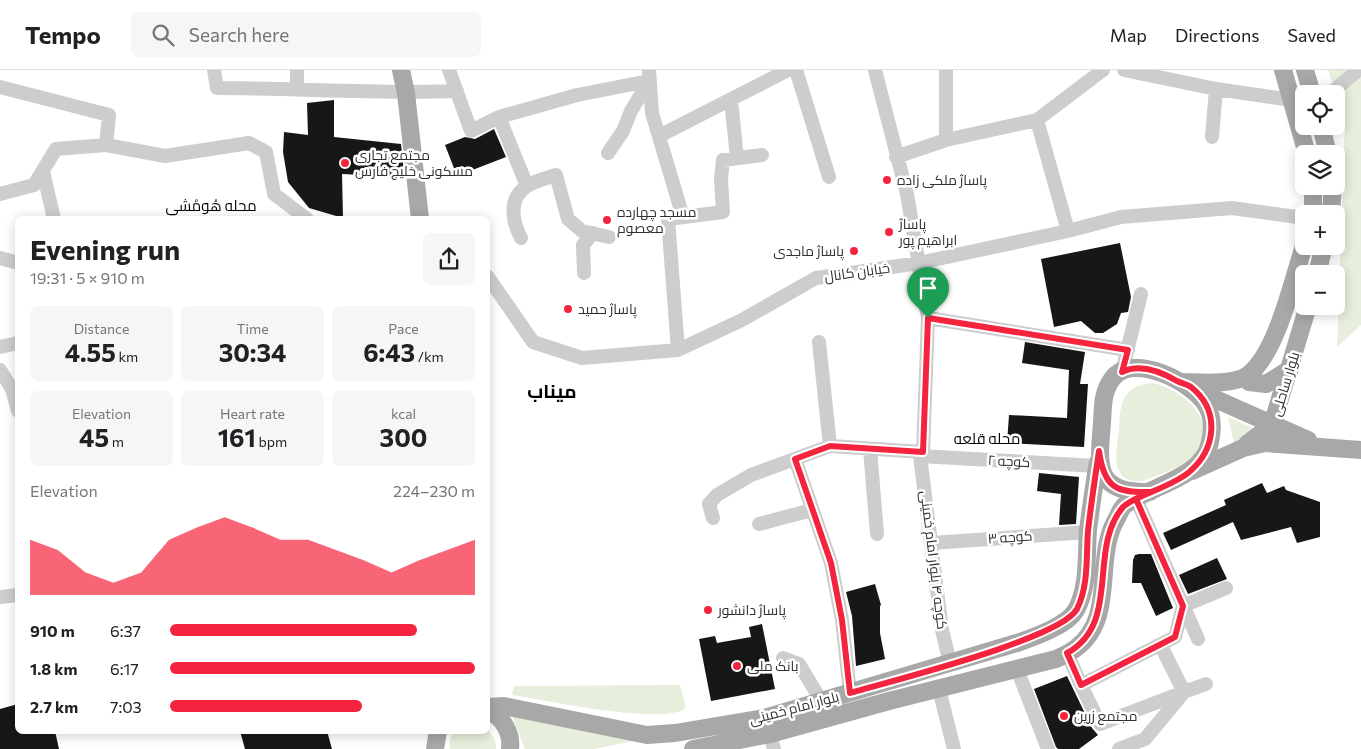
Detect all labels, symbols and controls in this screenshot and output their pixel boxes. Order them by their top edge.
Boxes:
search box [131,12,481,57]
text: Tempo [25,20,101,49]
icon: search [149,21,177,49]
text: Search here [189,23,289,46]
text: Map [1110,24,1147,46]
text: Directions [1175,24,1259,46]
text: Saved [1287,24,1336,46]
map controls [1295,85,1345,315]
button: locate [1295,85,1345,135]
button: layers [1295,145,1345,195]
place label: مجتمع تجاری مسکونی خلیج فارس [355,146,473,180]
marker: مجتمع تجاری مسکونی خلیج فارس [339,157,351,169]
place label: پاساژ ملکی زاده [897,171,987,190]
marker: پاساژ ملکی زاده [881,174,893,186]
district label: محله هُومُشی [165,196,257,216]
place label: مسجد چهارده معصوم [617,203,696,238]
button: + [1295,205,1345,255]
marker: مسجد چهارده معصوم [601,214,613,226]
place label: پاساژ ابراهیم پور [898,215,957,250]
marker: پاساژ ابراهیم پور [883,226,895,238]
text: Evening run [30,232,180,266]
button: share [423,233,475,285]
place label: پاساژ ماجدی [773,242,844,261]
marker: پاساژ ماجدی [848,245,860,257]
street label: خیابان کانال [823,258,891,286]
button: − [1295,265,1345,315]
pin [907,267,949,318]
text: 19:31 · 5 × 910 m [30,268,145,287]
icon: arrive [914,274,942,302]
place label: پاساژ حمید [578,300,637,319]
marker: پاساژ حمید [562,303,574,315]
text: Distance [74,320,129,337]
text: Time [236,320,269,337]
text: Pace [388,320,419,337]
text: 4.55 [65,337,116,367]
text: 30:34 [219,337,286,367]
text: 6:43 [363,337,415,367]
text: km [116,348,138,365]
text: /km [415,348,444,365]
street label: بلوار ساحلی [1267,350,1302,418]
district label: میناب [527,379,577,402]
text: Elevation [72,405,131,422]
text: Heart rate [220,405,285,422]
text: kcal [391,405,416,422]
text: 45 [79,422,109,452]
text: 161 [218,422,256,452]
text: 300 [380,422,427,452]
district label: محله قلعه [954,429,1020,447]
text: m [109,433,124,450]
text: bpm [256,433,287,450]
street label: کوچه ۲ [987,451,1031,472]
text: Elevation [30,481,98,500]
text: 224–230 m [393,481,475,500]
street label: کوچه ۴ بلوار امام خمینی [916,490,951,631]
street label: کوچه ۳ [987,526,1033,549]
place label: پاساژ دانشور [717,601,786,620]
marker: پاساژ دانشور [702,604,714,616]
text: 910 m [30,621,75,640]
text: 6:37 [110,621,141,640]
place label: بانک ملی [747,657,798,674]
text: 1.8 km [30,659,77,678]
text: 6:17 [110,659,139,678]
marker: بانک ملی [731,660,743,672]
street label: بلوار امام خمینی [747,687,841,730]
text: 2.7 km [30,697,78,716]
text: 7:03 [110,697,142,716]
place label: مجتمع زرین [1074,707,1137,725]
marker: مجتمع زرین [1058,710,1070,722]

